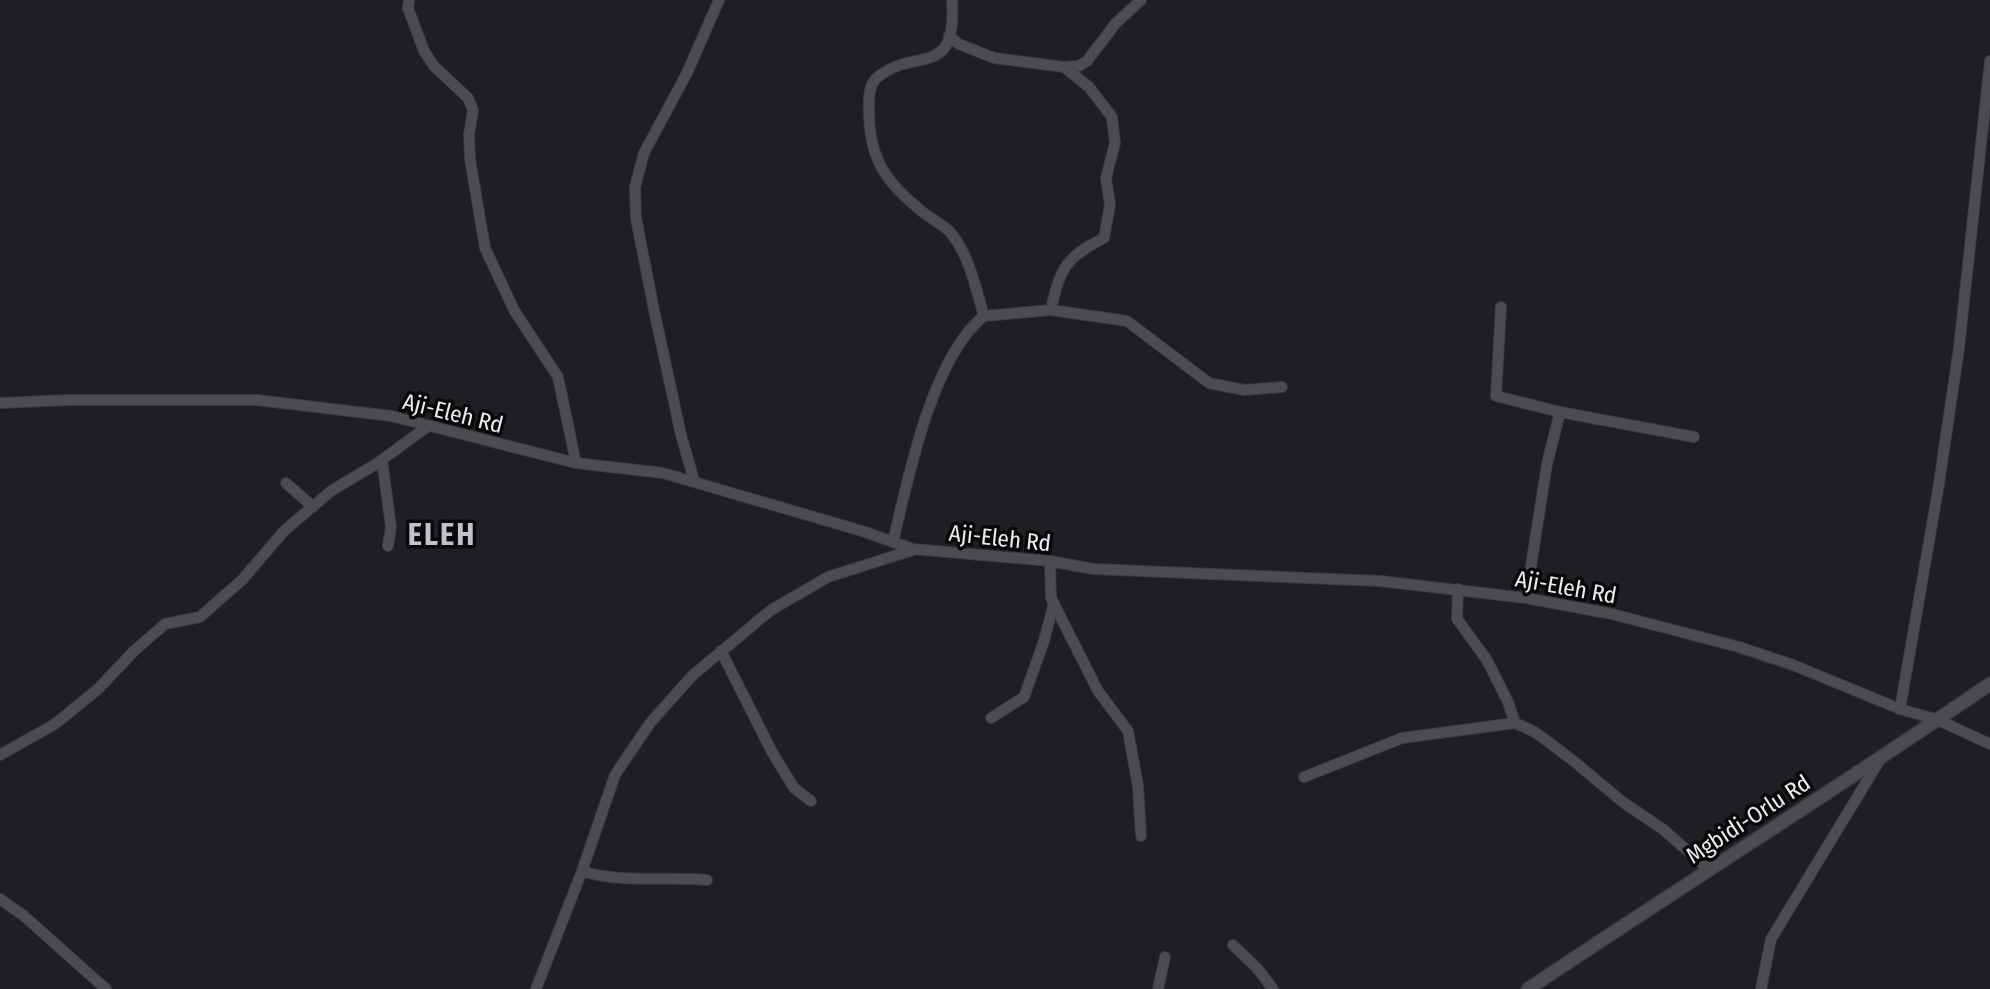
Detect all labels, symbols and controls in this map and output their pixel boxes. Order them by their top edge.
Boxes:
street label: Aji-Eleh Rd [400,387,506,439]
district label: ELEH [408,517,476,553]
street label: Aji-Eleh Rd [948,519,1052,557]
street label: Aji-Eleh Rd [1513,564,1619,610]
street label: Mgbidi-Orlu Rd [1681,769,1815,869]

